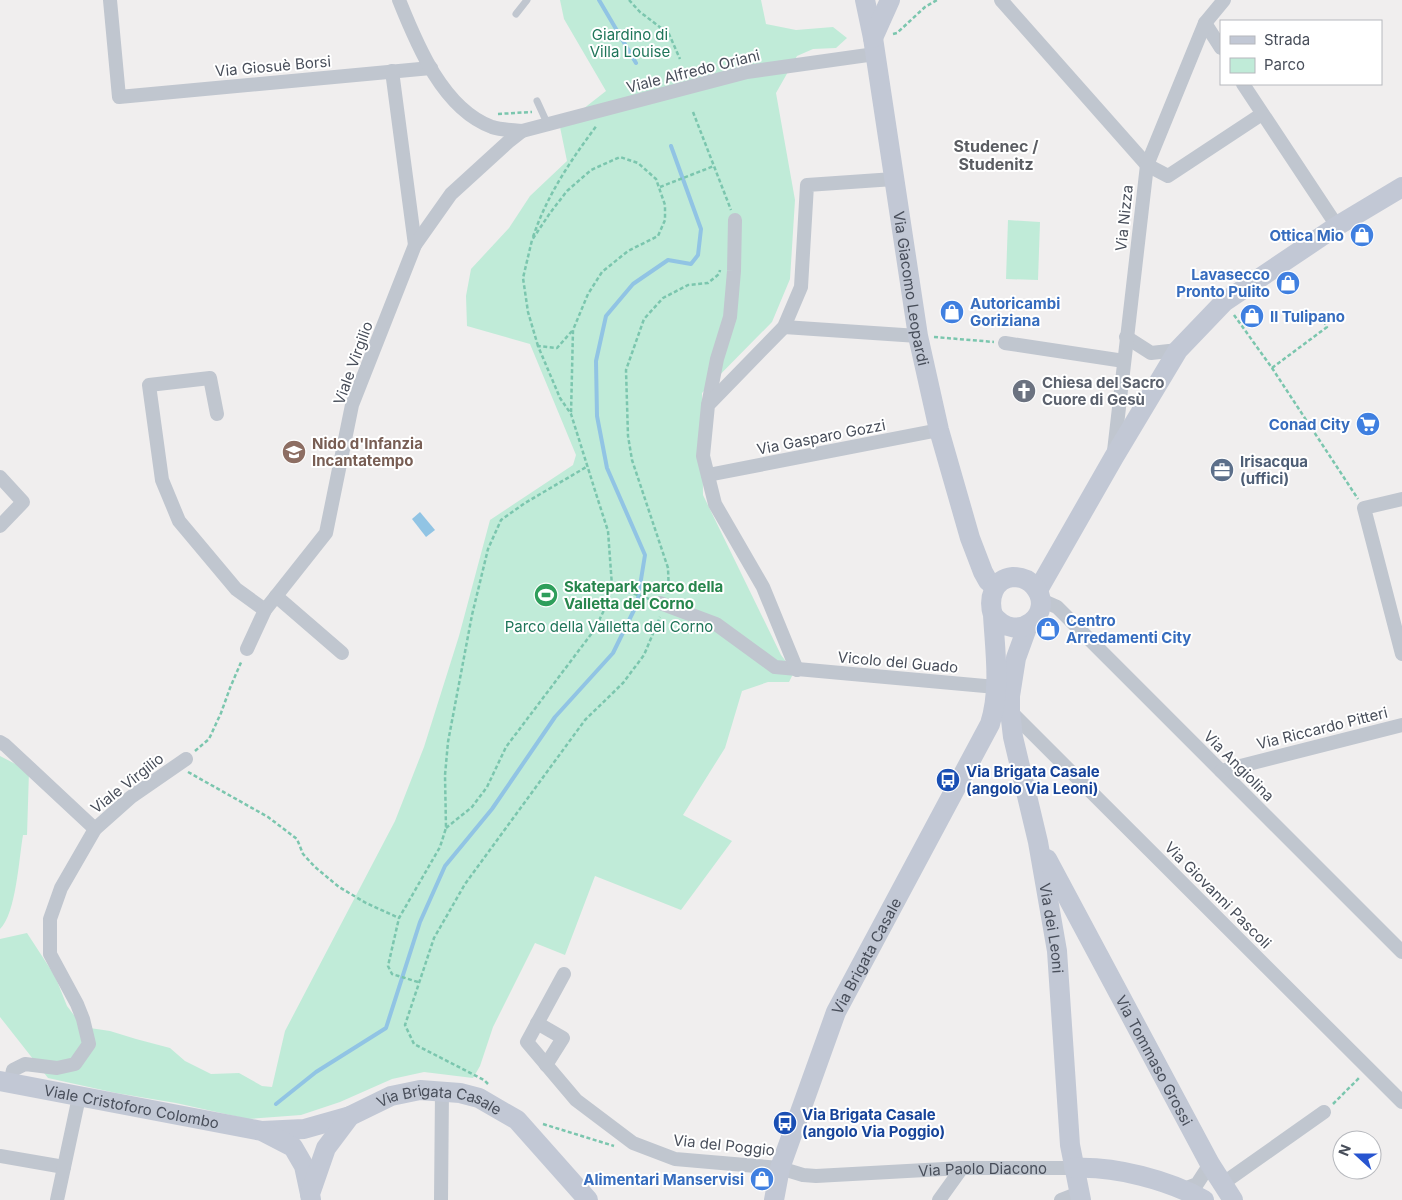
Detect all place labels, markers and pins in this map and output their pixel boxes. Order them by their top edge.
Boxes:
shop icon: Ottica Mio [1349,222,1375,248]
place label: Ottica Mio [1269,226,1344,245]
place label: Lavasecco Pronto Pulito [1176,265,1270,301]
shop icon: Lavasecco Pronto Pulito [1275,270,1301,296]
place label: Autoricambi Goriziana [970,294,1060,330]
shop icon: Autoricambi Goriziana [939,299,965,325]
shop icon: Il Tulipano [1239,303,1265,329]
place label: Il Tulipano [1270,307,1345,326]
place label: Chiesa del Sacro Cuore di Gesù [1042,373,1164,409]
church icon: Chiesa del Sacro Cuore di Gesù [1011,378,1037,404]
supermarket icon: Conad City [1355,411,1381,437]
place label: Conad City [1269,415,1350,434]
place label: Nido d'Infanzia Incantatempo [312,434,423,470]
school or university icon: Nido d'Infanzia Incantatempo [281,439,307,465]
place label: Irisacqua (uffici) [1240,452,1308,488]
office icon: Irisacqua (uffici) [1209,457,1235,483]
place label: Skatepark parco della Valletta del Corno [564,577,723,613]
sports icon: Skatepark parco della Valletta del Corno [533,582,559,608]
place label: Centro Arredamenti City [1066,611,1191,647]
shop icon: Centro Arredamenti City [1035,616,1061,642]
place label: Via Brigata Casale (angolo Via Leoni) [966,762,1100,798]
bus stop icon: Via Brigata Casale (angolo Via Leoni) [935,767,961,793]
place label: Via Brigata Casale (angolo Via Poggio) [802,1105,945,1141]
bus stop icon: Via Brigata Casale (angolo Via Poggio) [772,1110,798,1136]
shop icon: Alimentari Manservisi [749,1166,775,1192]
place label: Alimentari Manservisi [583,1170,744,1189]

